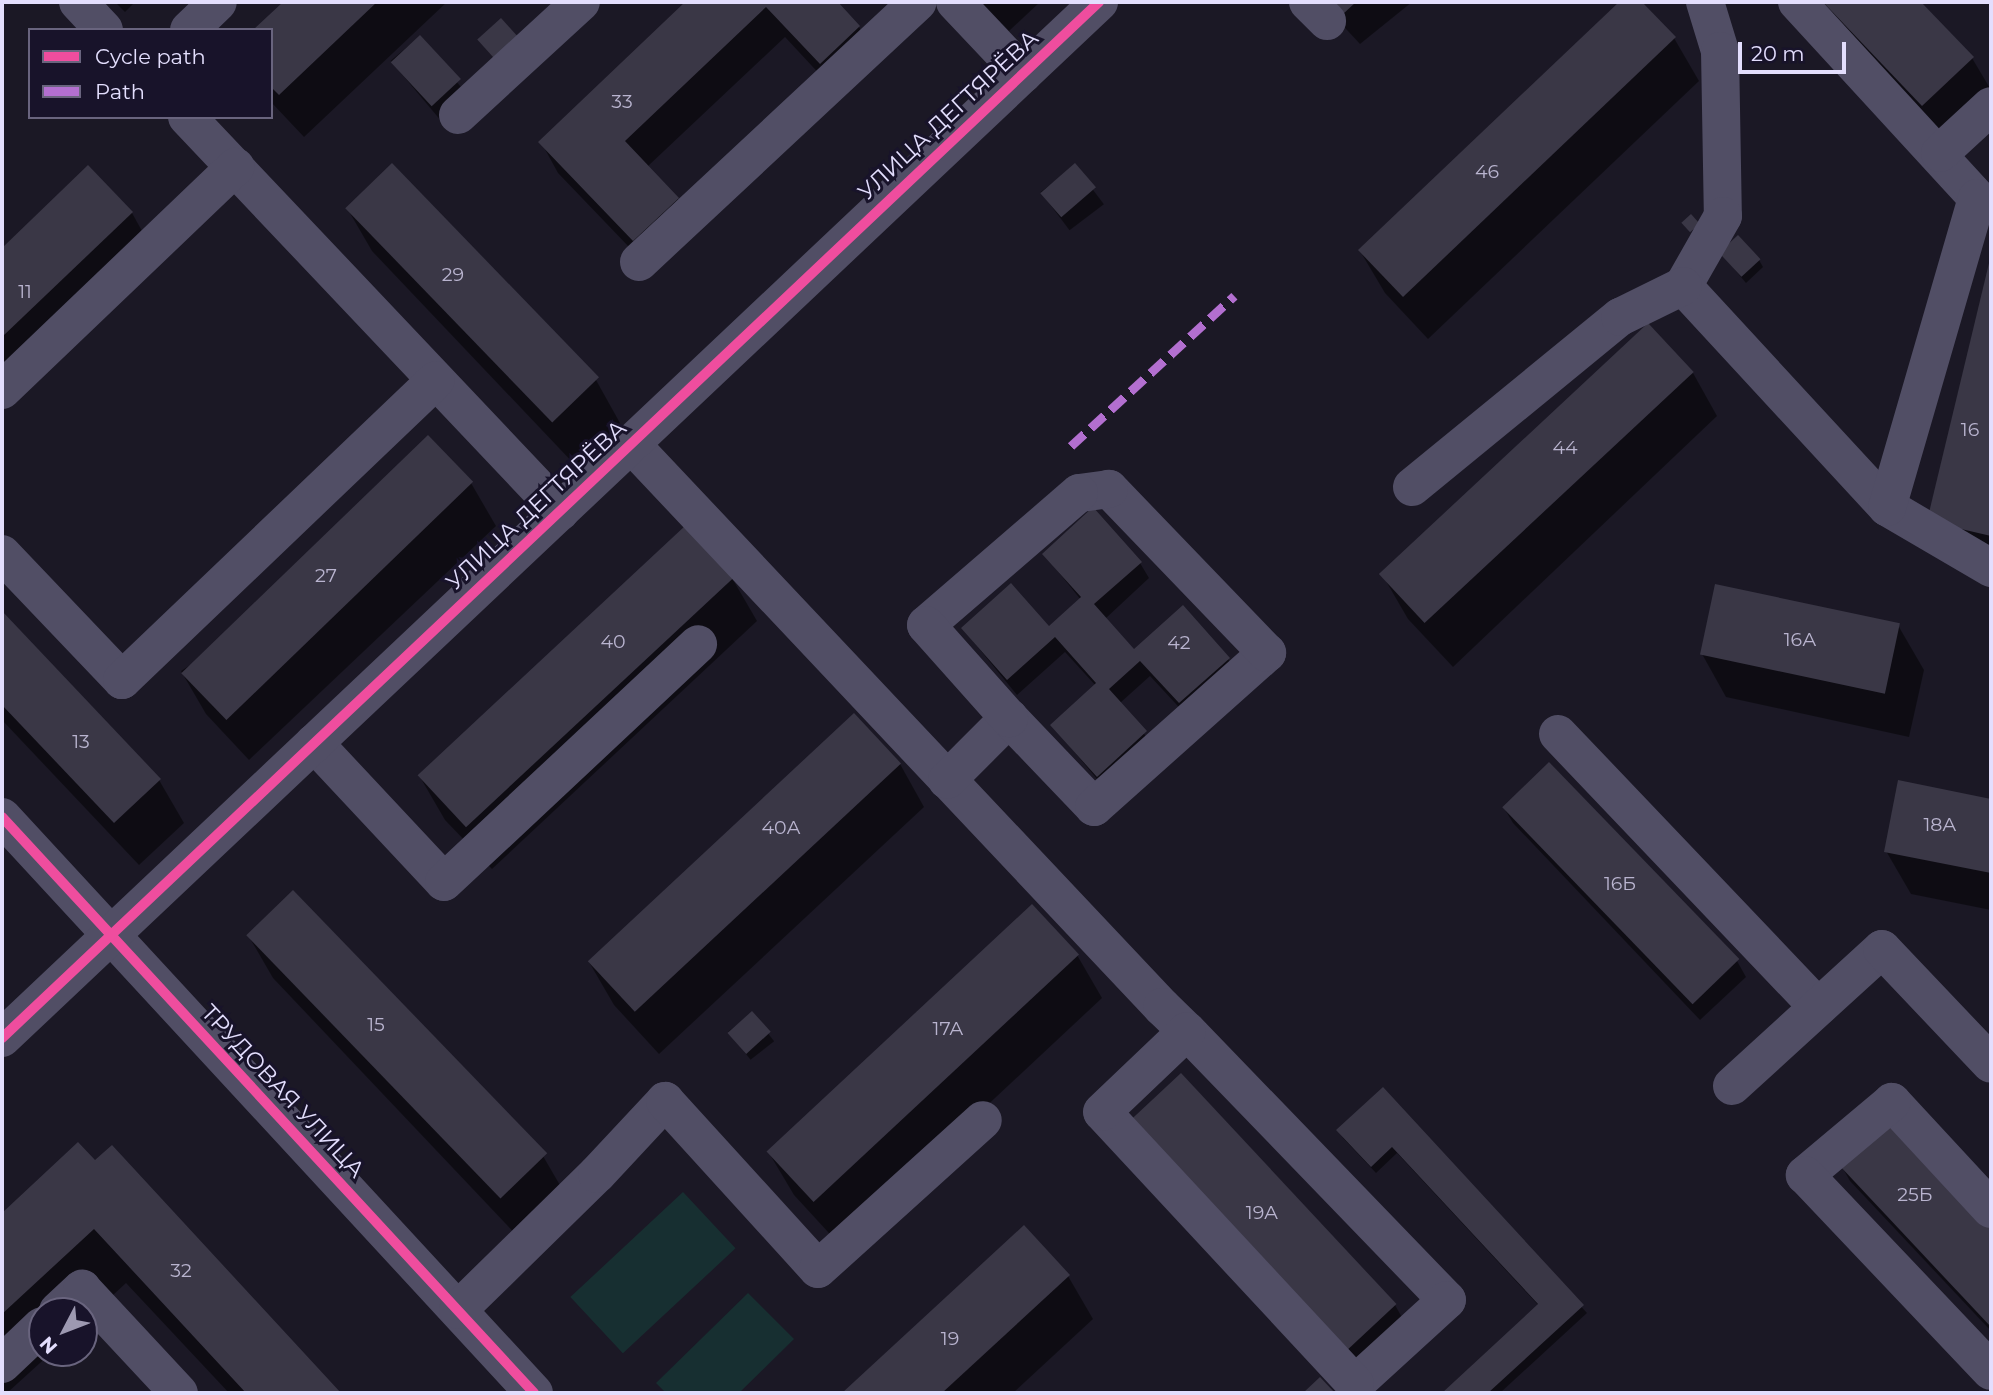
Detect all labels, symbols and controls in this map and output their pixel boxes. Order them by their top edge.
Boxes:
street label: УЛИЦА ДЕГТЯРЁВА [852,24,1044,206]
legend [28,28,273,119]
scale bar [1741,28,1850,72]
text: 20 m [1751,41,1805,66]
text: Cycle path [95,44,206,69]
text: Path [95,79,145,104]
house number: 33 [611,91,633,113]
house number: 46 [1475,161,1499,183]
house number: 29 [442,264,464,286]
house number: 11 [18,281,32,303]
street label: УЛИЦА ДЕГТЯРЁВА [440,414,632,596]
house number: 16 [1961,419,1979,441]
house number: 44 [1552,437,1578,459]
house number: 27 [315,565,337,587]
house number: 16А [1784,629,1816,651]
house number: 40 [600,631,626,653]
house number: 42 [1167,632,1191,654]
house number: 13 [72,731,90,753]
house number: 18А [1923,814,1957,836]
house number: 40А [761,817,801,839]
house number: 16Б [1604,873,1636,895]
street label: ТРУДОВАЯ УЛИЦА [196,999,370,1183]
house number: 15 [367,1014,385,1036]
house number: 17А [933,1018,963,1040]
house number: 25Б [1897,1184,1933,1206]
house number: 19А [1246,1202,1278,1224]
house number: 32 [170,1260,192,1282]
north arrow [28,1297,98,1367]
house number: 19 [941,1328,959,1350]
text: N [35,1332,62,1358]

